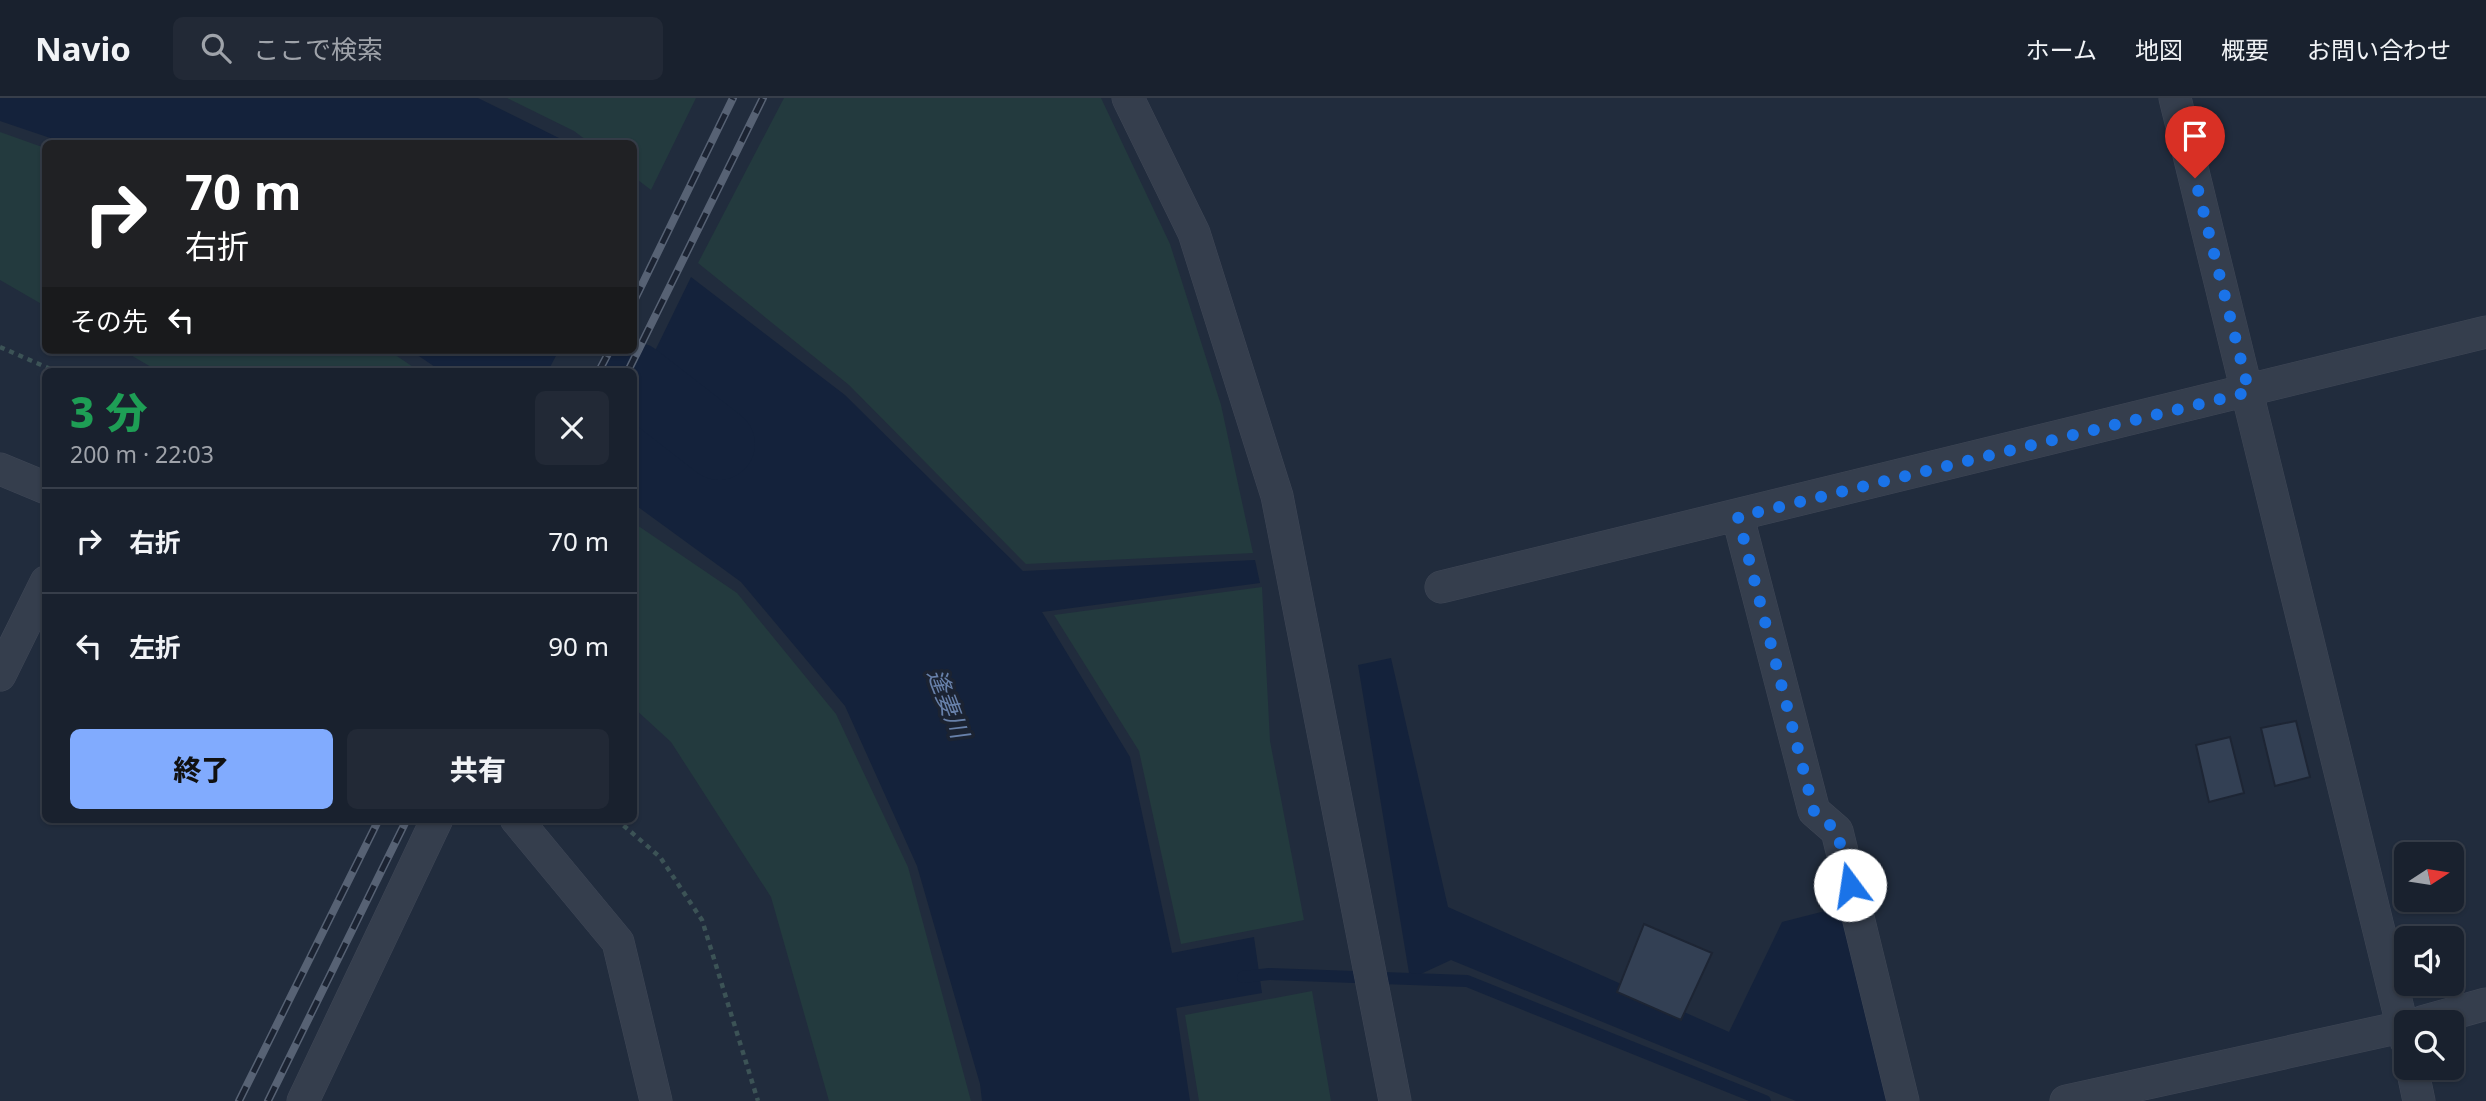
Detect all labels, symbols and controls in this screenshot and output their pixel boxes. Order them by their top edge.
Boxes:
search box [173,17,663,80]
text: Navio [35,26,131,71]
icon: search [197,29,235,67]
text: ここで検索 [253,31,383,67]
text: ホーム [2026,33,2097,66]
text: 地図 [2135,33,2183,66]
text: 概要 [2221,33,2269,66]
text: お問い合わせ [2307,33,2451,66]
pin [2165,106,2225,178]
icon: arrive [2176,117,2214,155]
text: 70 m [185,158,302,224]
icon: right [70,168,161,259]
text: 右折 [185,224,249,267]
icon: left [162,301,200,339]
text: その先 [70,303,148,339]
text: 3 分 [70,383,147,440]
button: close [535,391,609,465]
text: 200 m · 22:03 [70,438,214,470]
icon: right [70,522,108,560]
text: 70 m [548,523,609,559]
text: 右折 [129,524,181,560]
icon: left [70,627,108,665]
text: 90 m [548,628,609,664]
text: 左折 [129,629,181,665]
water label: 逢妻川 [921,663,978,745]
button: 終了 [70,729,333,809]
button: 共有 [347,729,609,809]
north arrow [2394,842,2464,912]
map controls [2394,842,2464,1080]
position arrow [1813,848,1887,922]
button: sound [2394,926,2464,996]
button: search [2394,1010,2464,1080]

